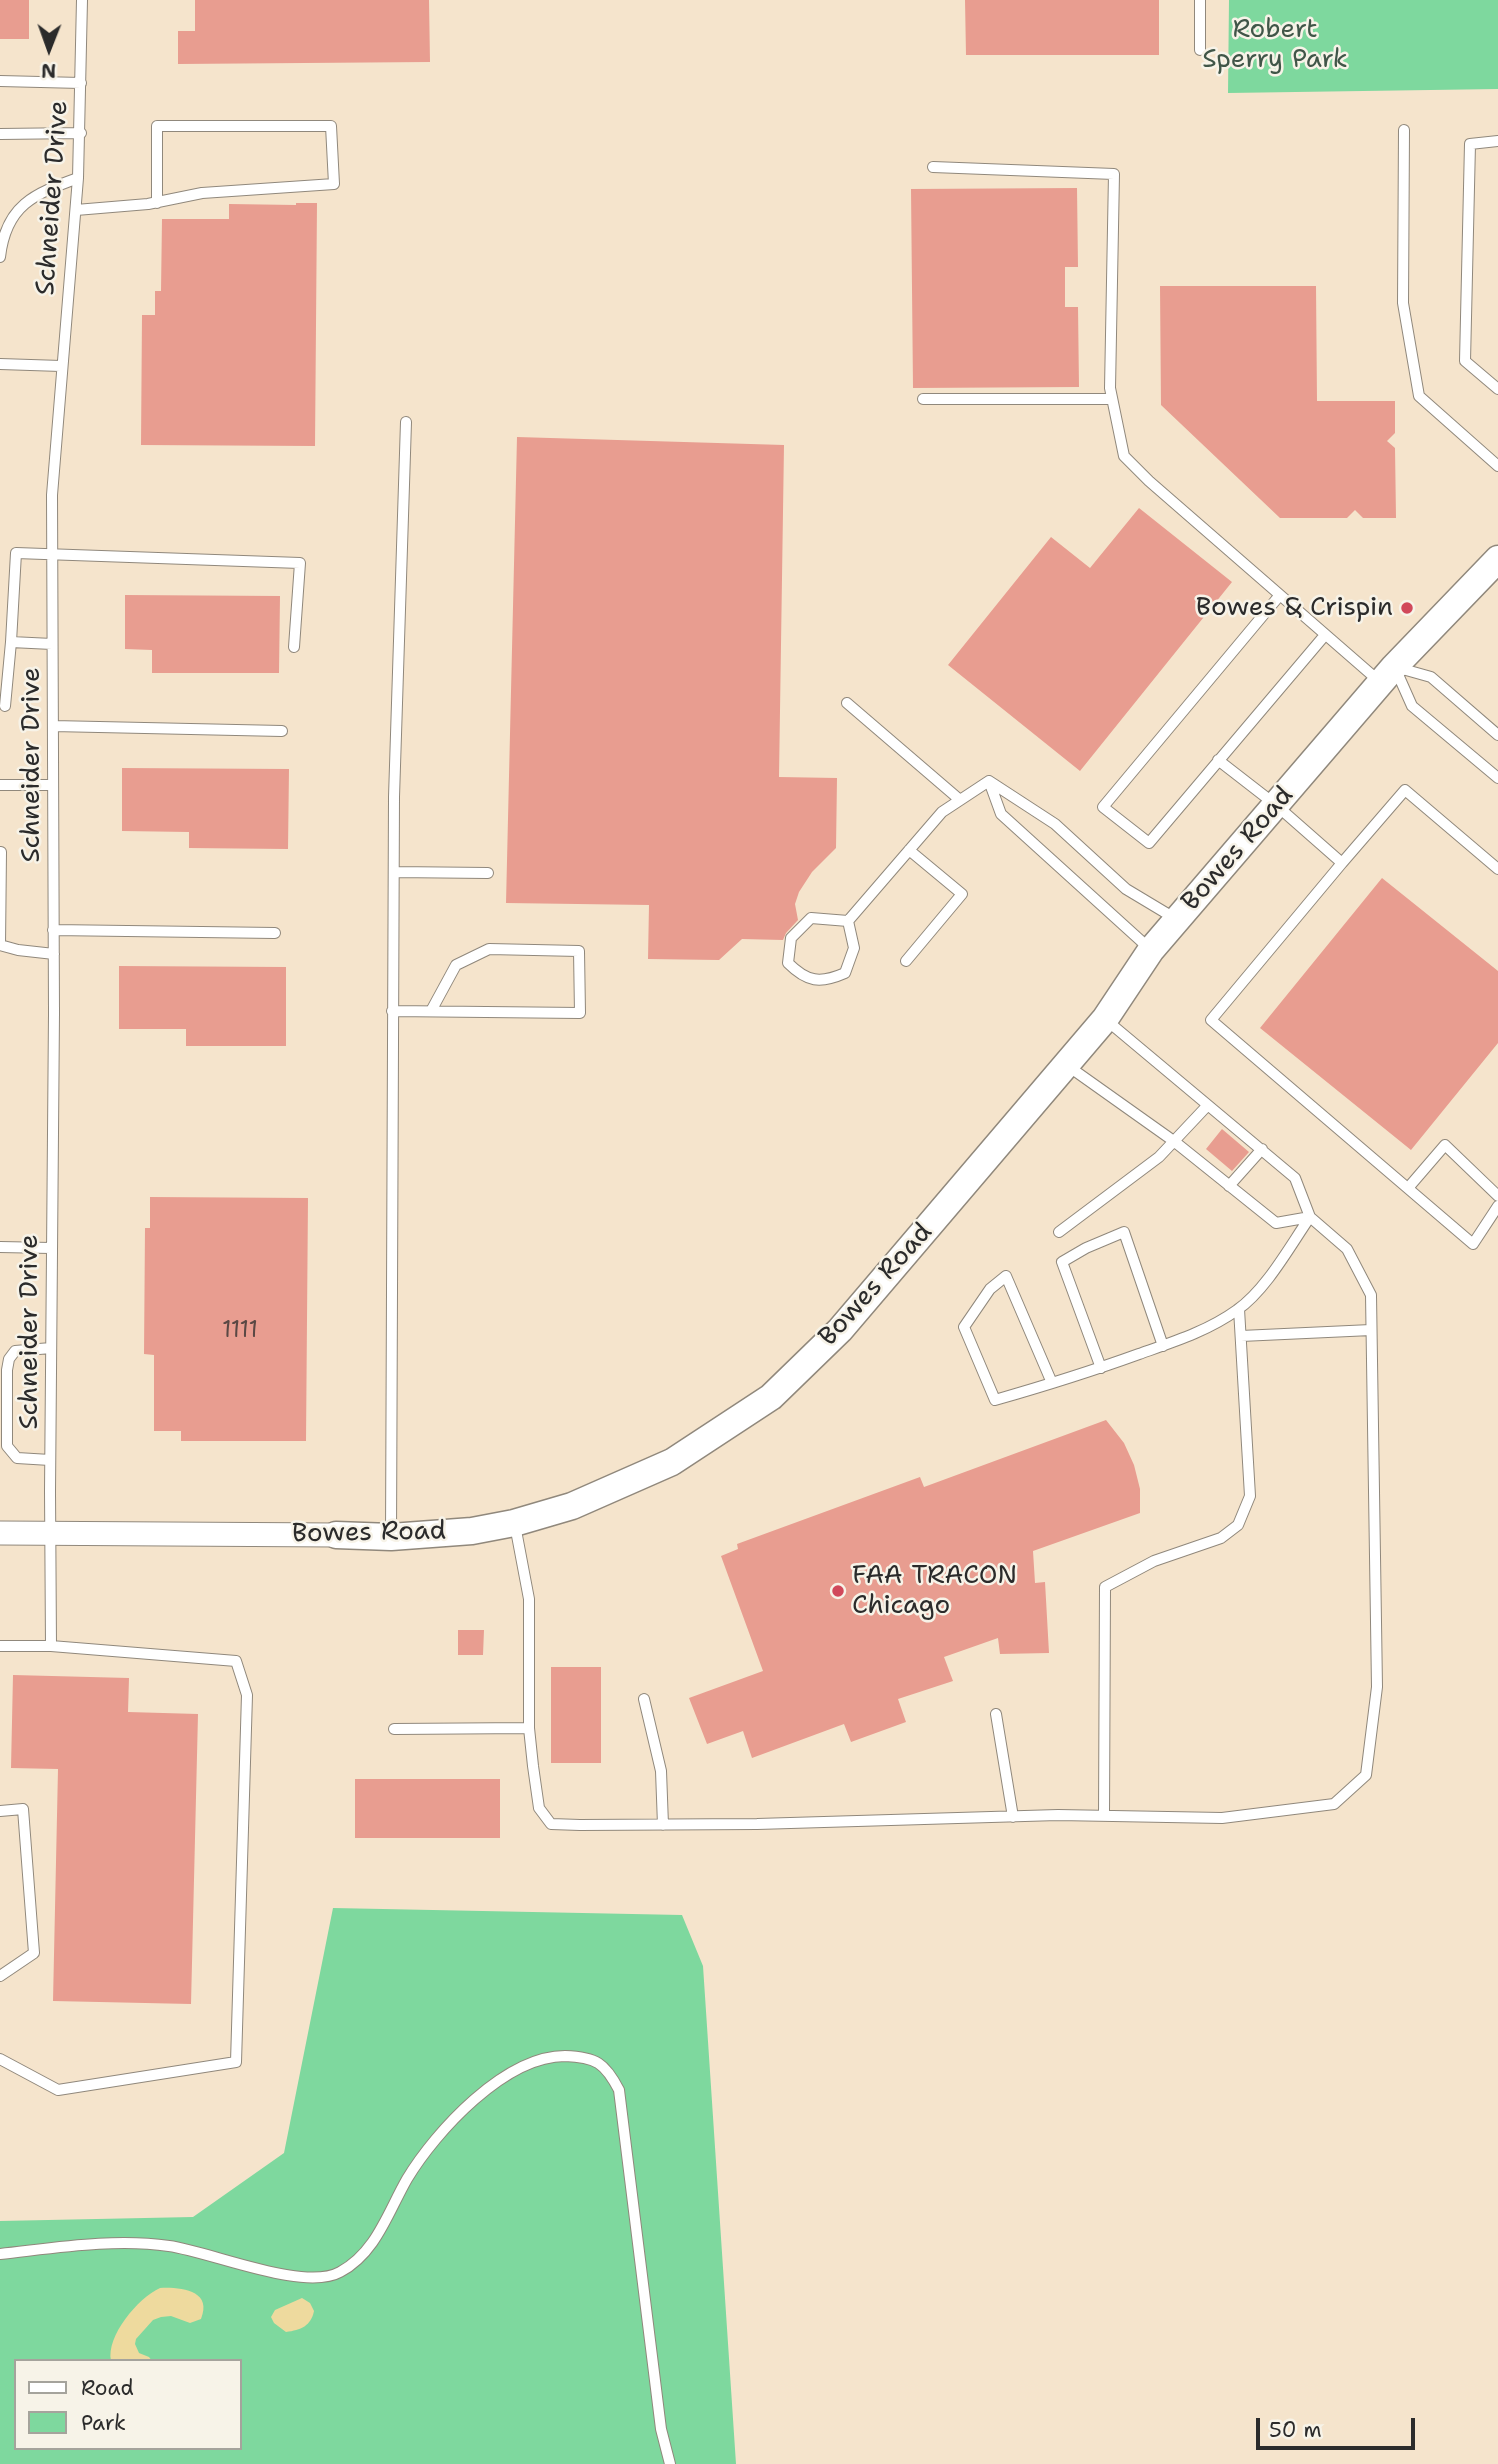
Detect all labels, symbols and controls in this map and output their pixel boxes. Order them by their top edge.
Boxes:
north arrow [14,14,84,84]
park label: Robert Sperry Park [1202,14,1348,76]
text: N [41,58,56,83]
street label: Schneider Drive [31,100,75,296]
place label: Bowes & Crispin [1196,592,1393,624]
marker: Bowes & Crispin [1399,600,1415,616]
street label: Schneider Drive [16,667,48,863]
street label: Bowes Road [1176,781,1300,917]
street label: Bowes Road [813,1217,939,1353]
street label: Schneider Drive [14,1234,46,1430]
house number: 1111 [222,1317,258,1345]
street label: Bowes Road [292,1516,446,1550]
place label: FAA TRACON Chicago [852,1560,1017,1622]
marker: FAA TRACON Chicago [830,1583,846,1599]
legend [14,2359,242,2450]
text: Road [81,2374,134,2402]
scale bar [1260,2404,1419,2448]
text: Park [81,2409,126,2437]
text: 50 m [1269,2416,1322,2444]

